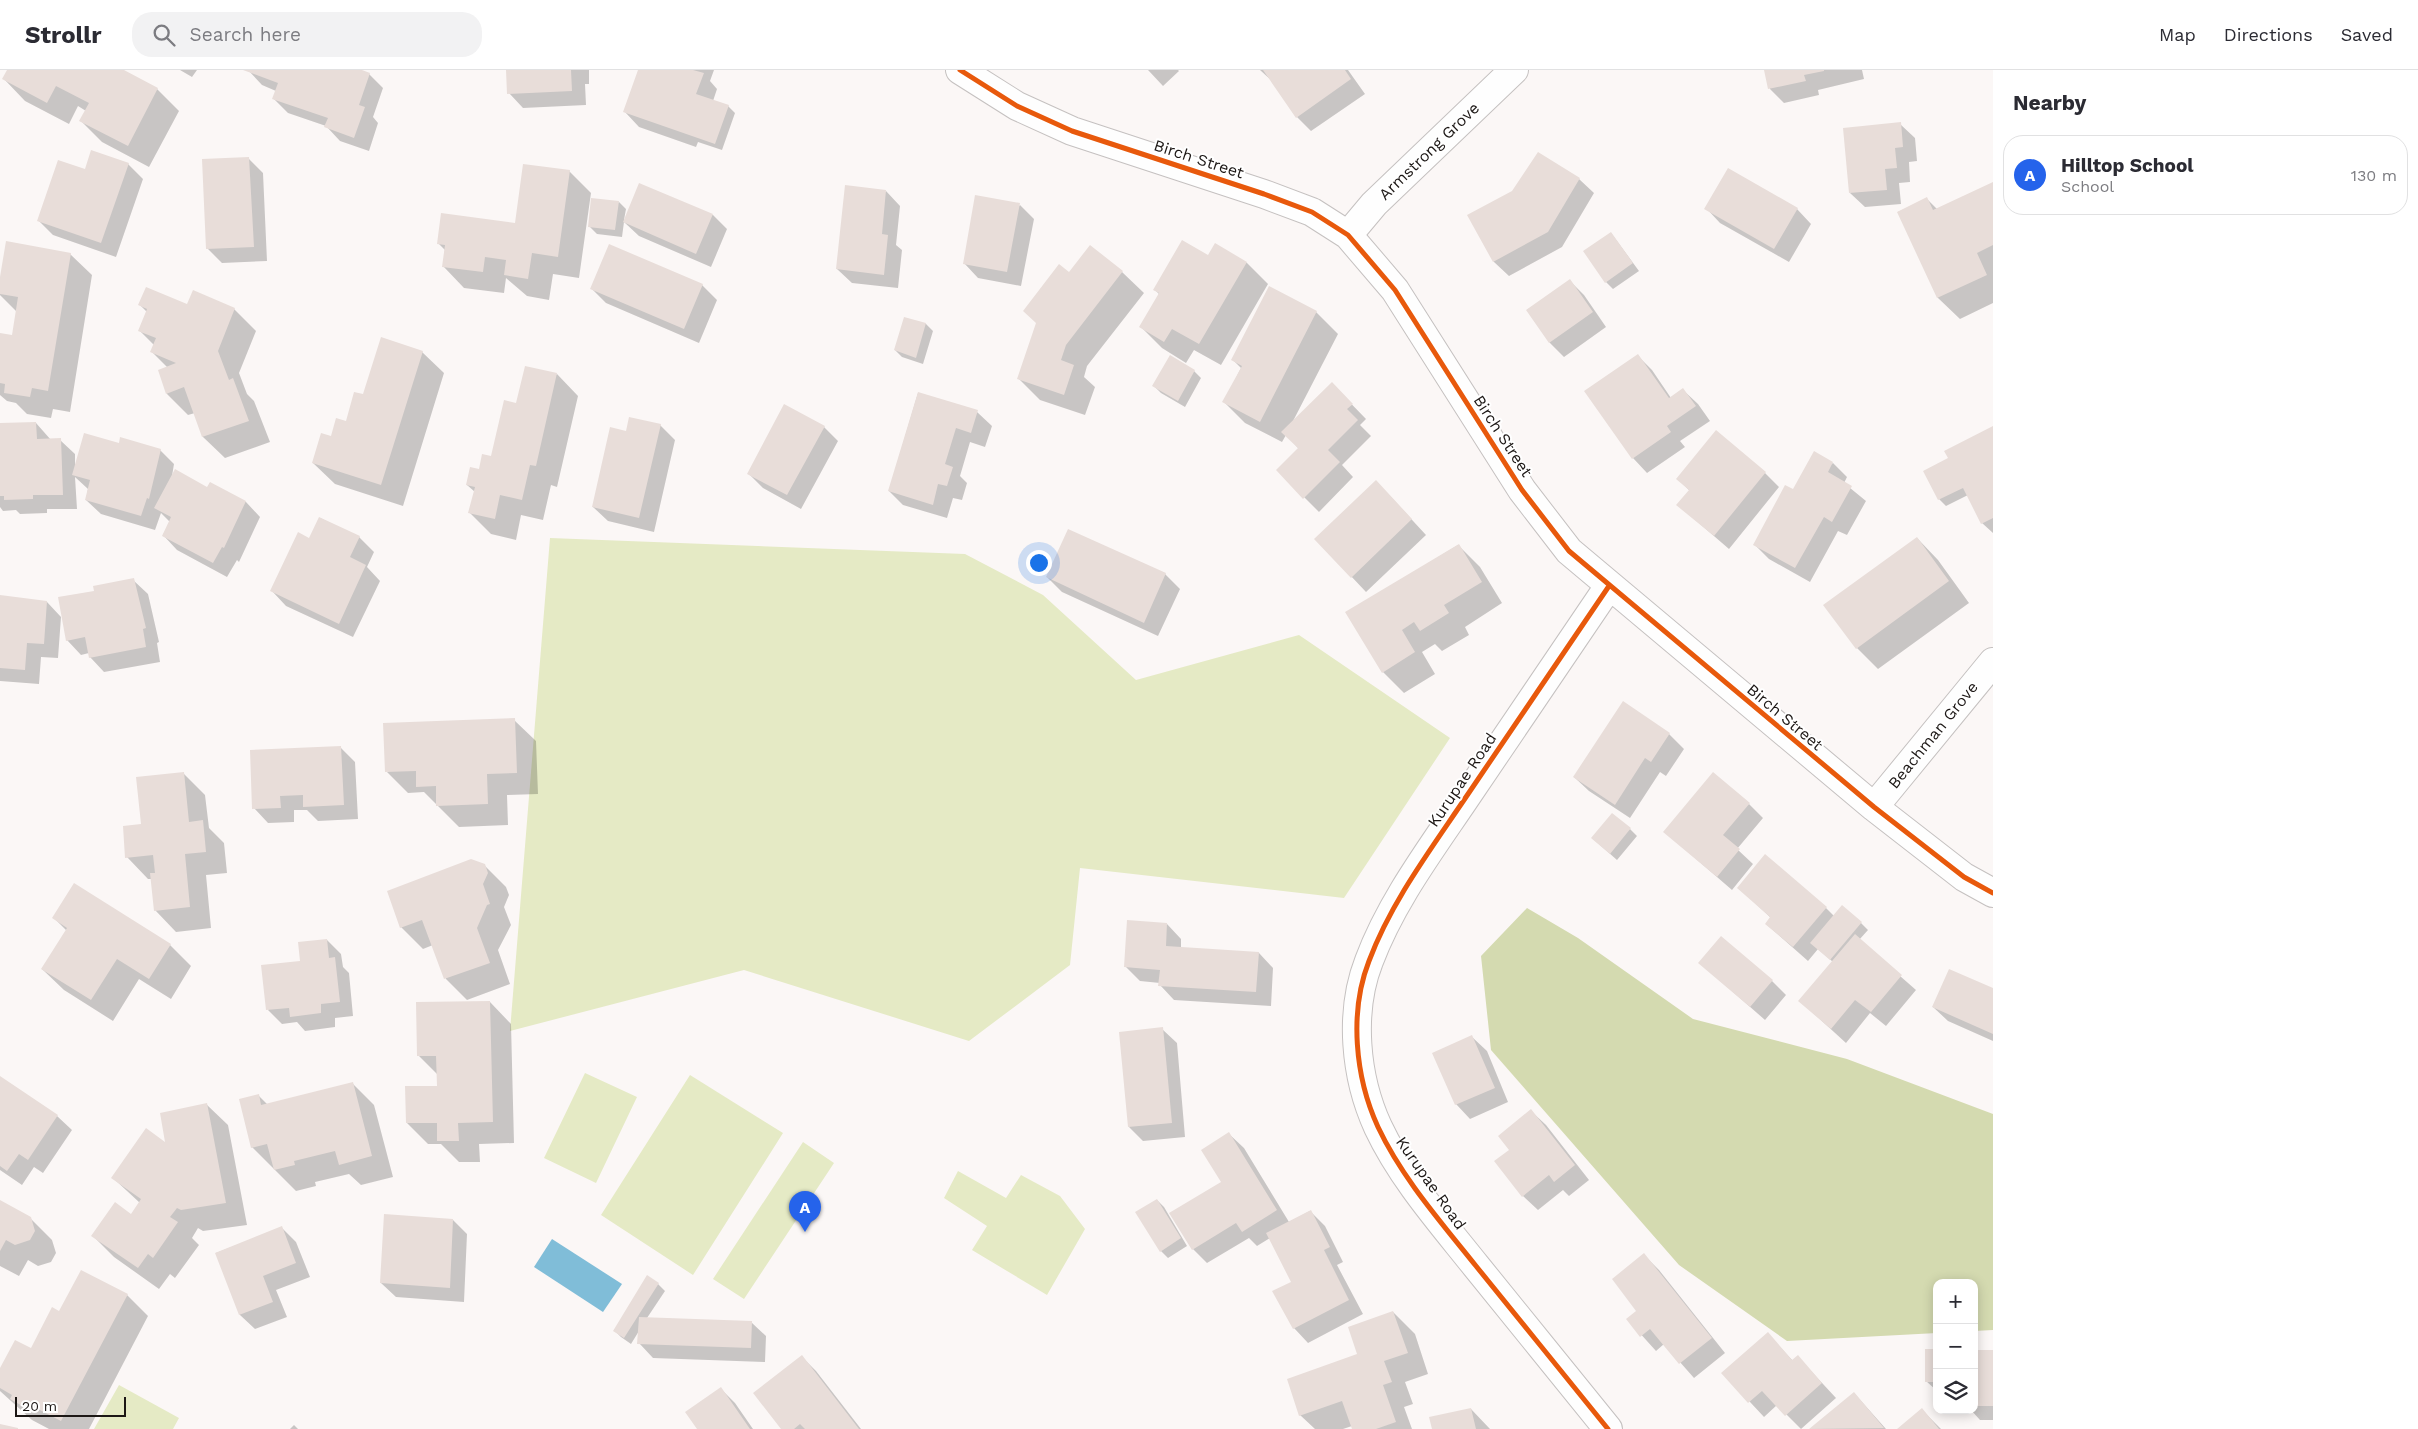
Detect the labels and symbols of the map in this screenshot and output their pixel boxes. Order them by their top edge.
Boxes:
street label: Armstrong Grove [1375,98,1483,204]
street label: Birch Street [1152,136,1247,183]
street label: Birch Street [1470,392,1537,481]
your location [1026,550,1052,576]
street label: Beachman Grove [1884,678,1982,792]
street label: Birch Street [1743,680,1827,754]
street label: Kurupae Road [1424,729,1500,831]
street label: Kurupae Road [1392,1133,1470,1233]
pin: A [789,1191,821,1232]
scale bar [15,1394,126,1417]

